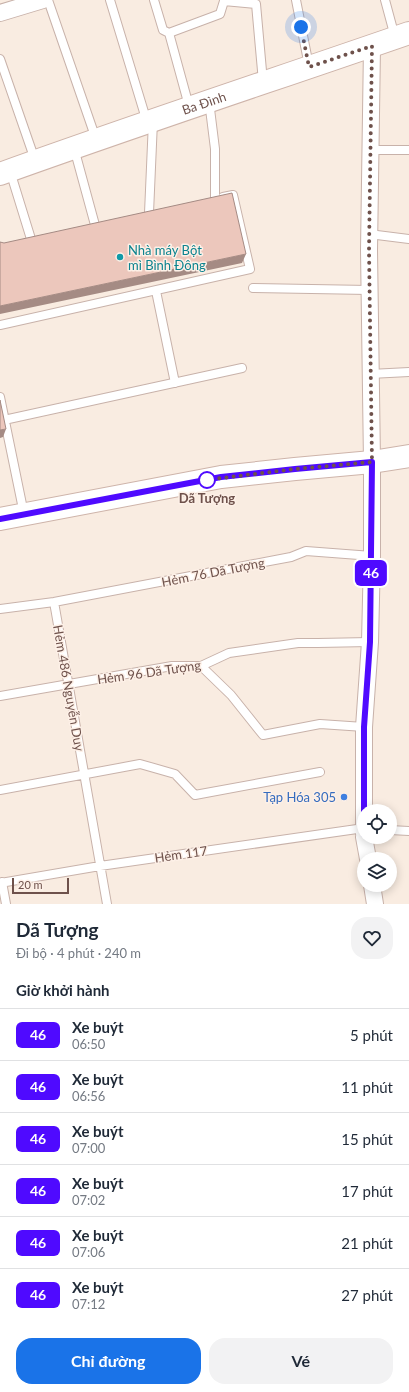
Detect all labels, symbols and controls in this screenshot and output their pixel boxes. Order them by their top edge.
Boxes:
your location [291,17,311,37]
street label: Ba Đình [180,88,228,118]
place label: Nhà máy Bột mì Bình Đông [128,242,206,273]
marker: Nhà máy Bột mì Bình Đông [115,252,125,262]
marker: Dã Tượng [198,471,216,489]
place label: Dã Tượng [179,490,235,506]
street label: Hẻm 76 Dã Tượng [160,554,266,590]
line badge: 46 [353,560,389,586]
text: 46 [363,564,379,581]
street label: Hẻm 486 Nguyễn Duy [50,624,88,753]
street label: Hẻm 96 Dã Tượng [96,657,202,687]
place label: Tạp Hóa 305 [263,789,336,805]
marker: Tạp Hóa 305 [339,792,349,802]
map controls [357,804,397,892]
button: locate [357,804,397,844]
street label: Hẻm 117 [154,842,209,866]
button: layers [357,852,397,892]
scale bar [12,876,69,895]
text: 20 m [18,878,43,891]
button: heart [351,917,393,959]
text: Dã Tượng [16,918,99,941]
text: Đi bộ · 4 phút · 240 m [16,945,141,961]
text: Giờ khởi hành [16,981,110,999]
text: Xe buýt [72,1018,124,1036]
text: 46 [30,1026,46,1043]
text: 5 phút [350,1026,393,1044]
text: 06:50 [72,1036,105,1052]
text: Xe buýt [72,1070,124,1088]
text: 46 [30,1078,46,1095]
text: 11 phút [341,1078,393,1096]
text: 06:56 [72,1088,105,1104]
text: Xe buýt [72,1122,124,1140]
text: 46 [30,1130,46,1147]
text: 15 phút [341,1130,393,1148]
text: 07:00 [72,1140,105,1156]
text: Xe buýt [72,1174,124,1192]
text: 46 [30,1182,46,1199]
text: 17 phút [341,1182,393,1200]
text: 07:02 [72,1192,105,1208]
text: Xe buýt [72,1226,124,1244]
text: 46 [30,1234,46,1251]
text: 21 phút [341,1234,393,1252]
text: 07:06 [72,1244,105,1260]
text: Xe buýt [72,1278,124,1296]
text: 46 [30,1286,46,1303]
text: 27 phút [341,1286,393,1304]
text: 07:12 [72,1296,105,1312]
button: Chỉ đường [16,1338,201,1384]
button: Vé [209,1338,393,1384]

